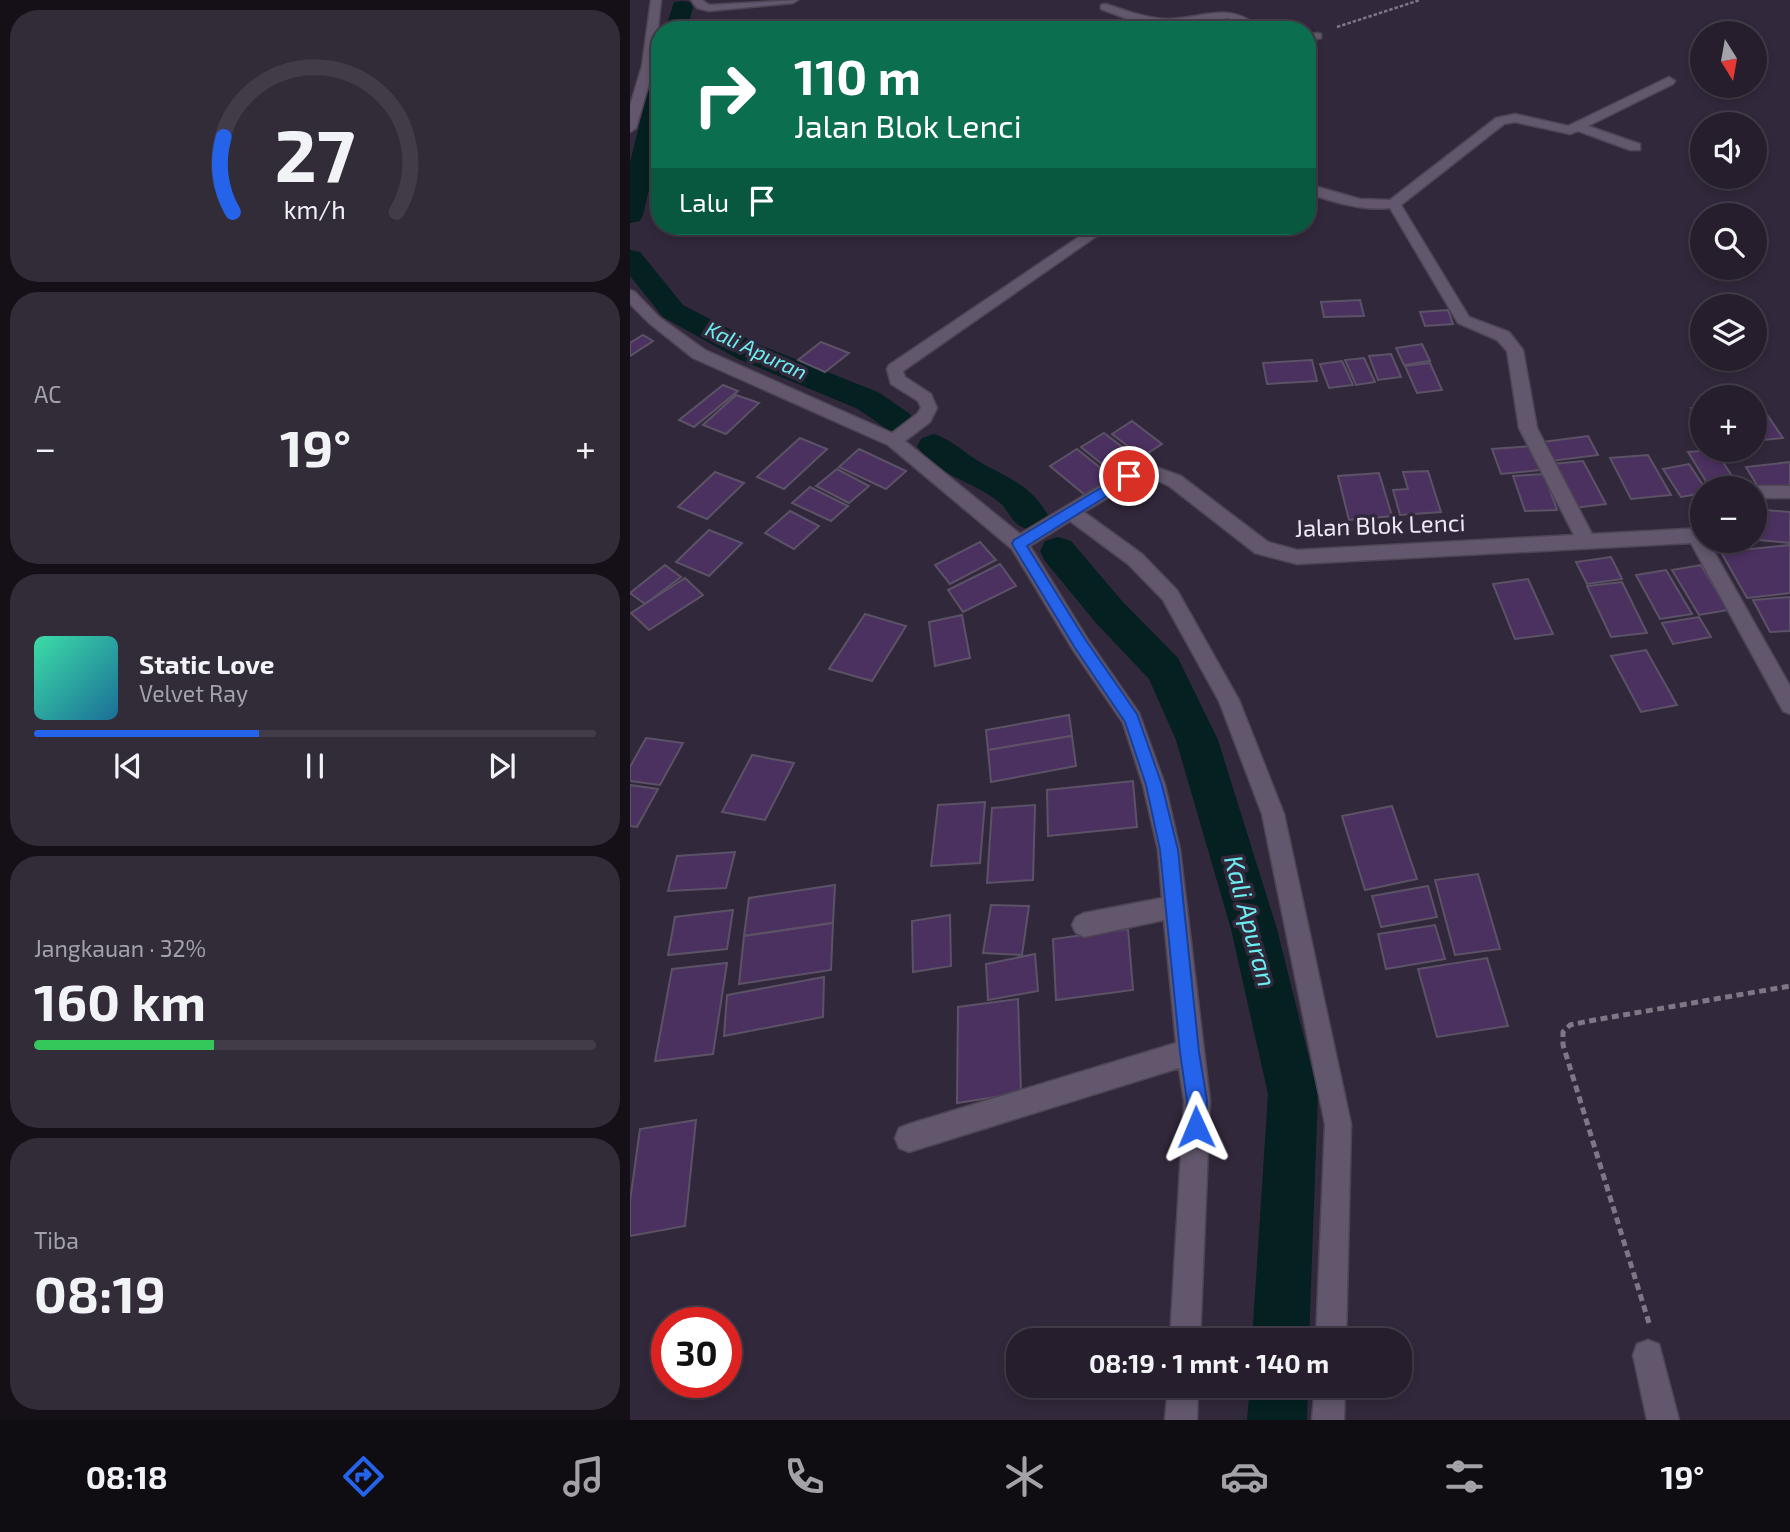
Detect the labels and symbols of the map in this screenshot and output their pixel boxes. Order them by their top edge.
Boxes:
north arrow [1690,21,1768,98]
water label: Kali Apuran [702,315,811,384]
pin [1099,446,1159,506]
street label: Jalan Blok Lenci [1294,507,1466,542]
water label: Kali Apuran [1219,851,1284,990]
position arrow [1159,1090,1233,1164]
speed limit sign: 30 [651,1307,742,1398]

